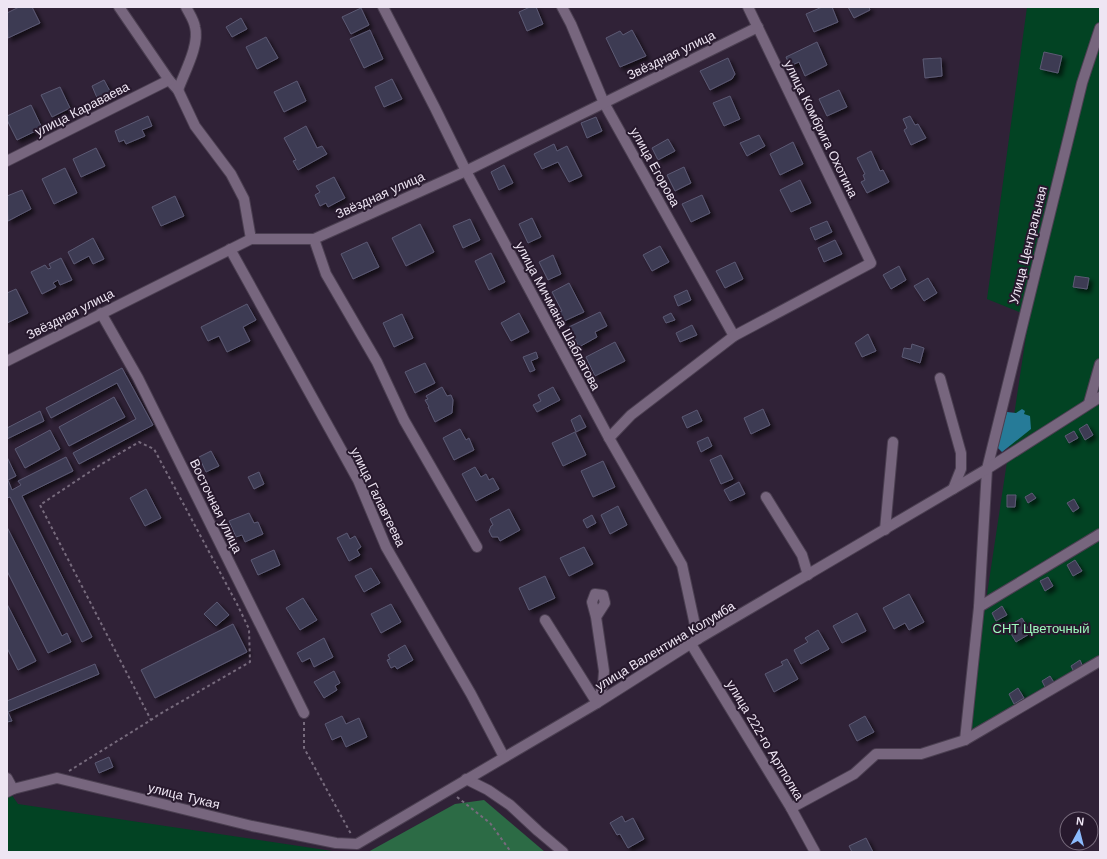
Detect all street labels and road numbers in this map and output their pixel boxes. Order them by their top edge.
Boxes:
street label: Звёздная улица [625,27,718,83]
street label: улица Комбрига Охотина [781,58,861,201]
street label: улица Караваева [32,78,132,139]
street label: улица Егорова [627,125,683,210]
street label: Звёздная улица [333,168,428,221]
street label: Улица Центральная [1006,185,1050,305]
street label: улица Мичмана Шаблатова [512,239,604,393]
street label: Звёздная улица [24,285,117,342]
street label: улица Галавтеева [347,445,409,550]
street label: Восточная улица [187,457,246,556]
street label: улица Валентина Колумба [593,598,738,694]
street label: улица 222-го Артполка [723,677,807,803]
street label: улица Тукая [147,780,221,812]

